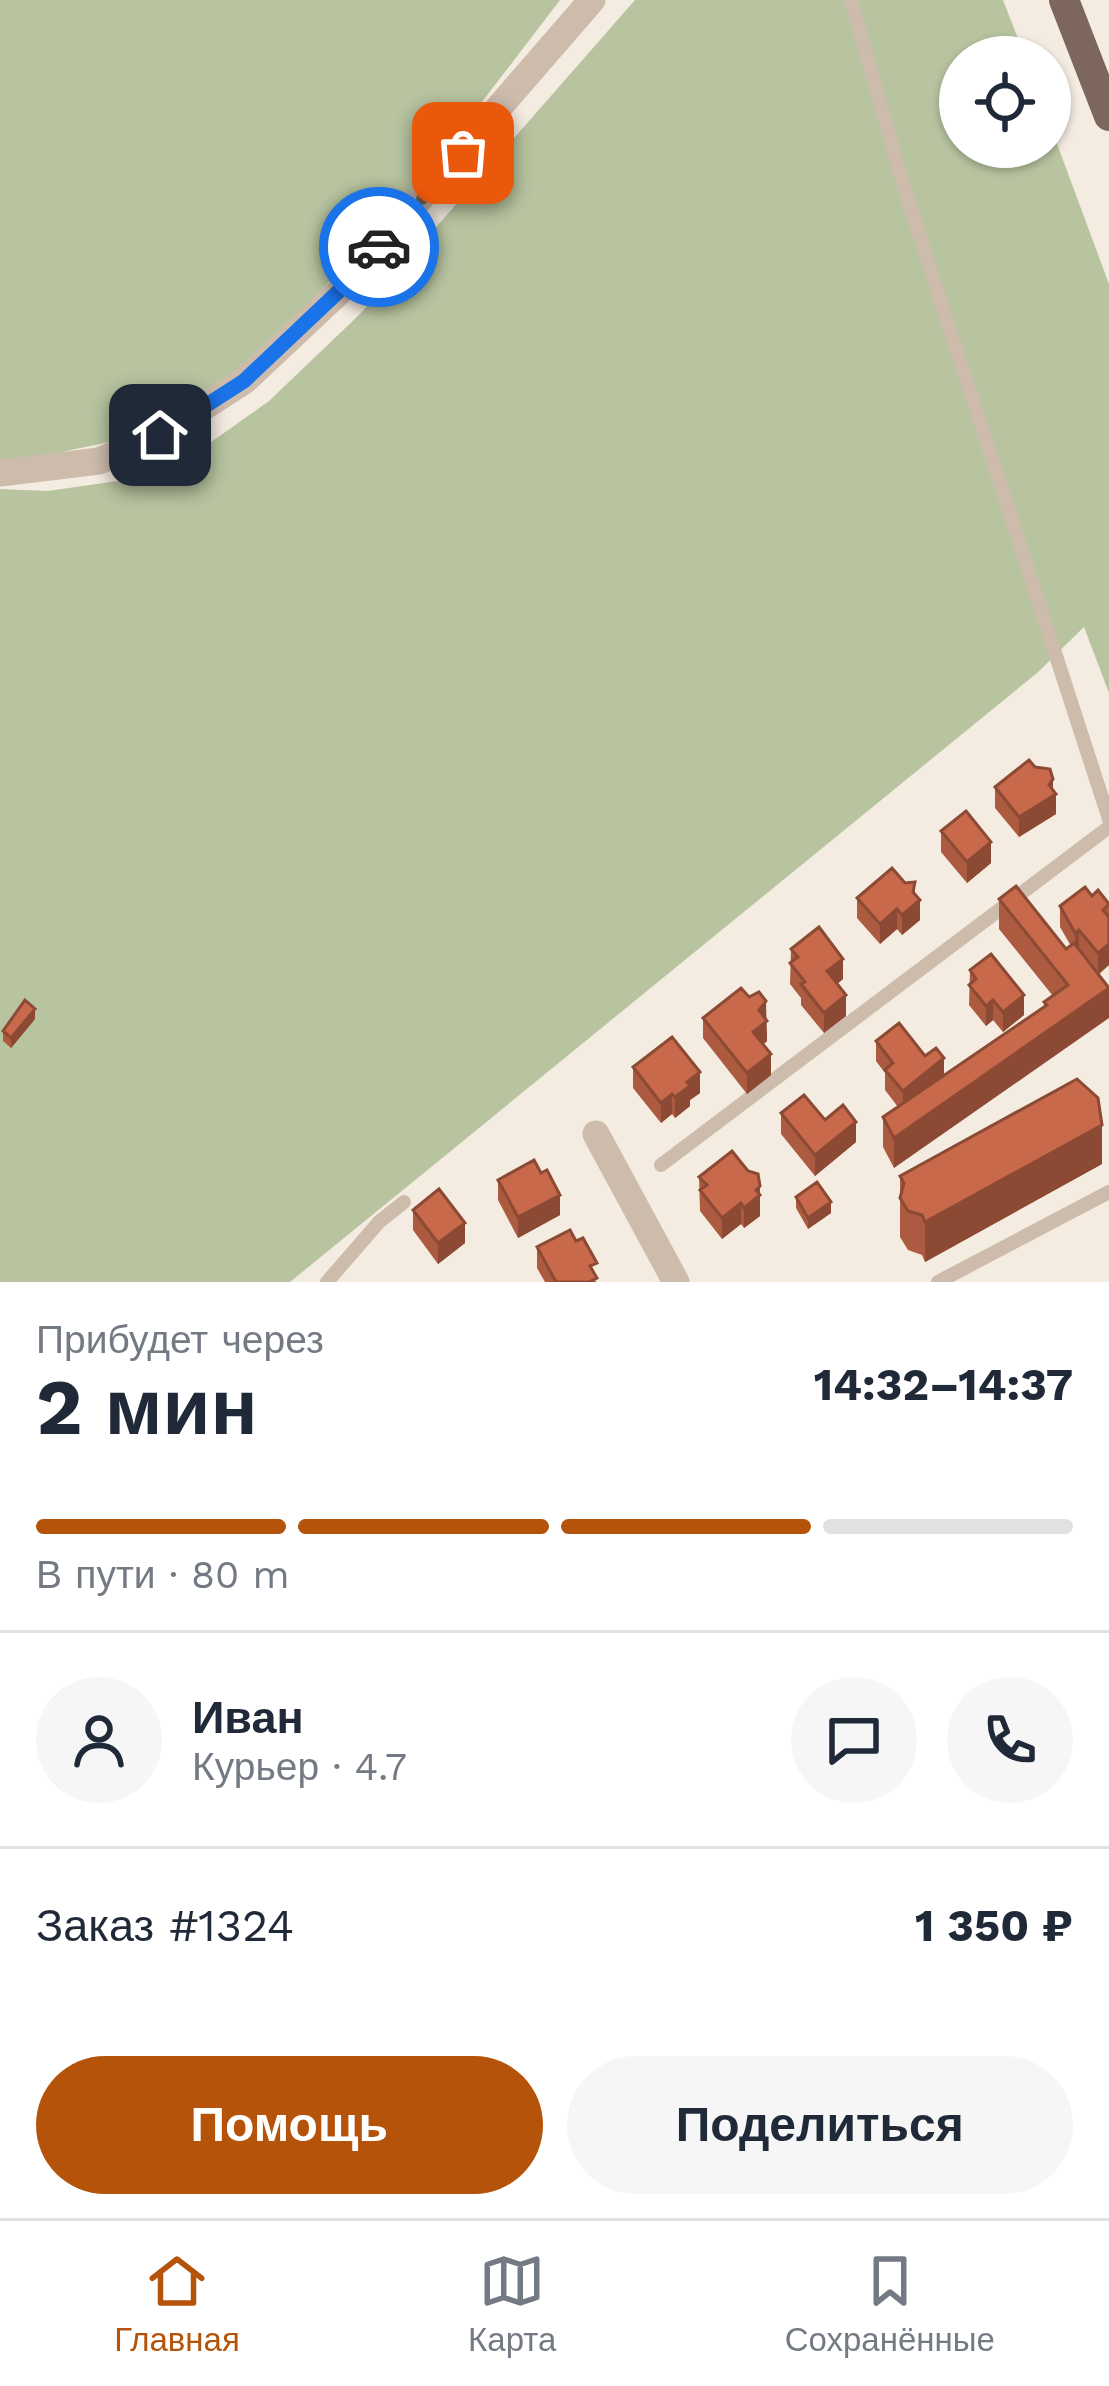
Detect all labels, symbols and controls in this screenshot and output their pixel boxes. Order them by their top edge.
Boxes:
map controls [939,36,1071,168]
button: locate [939,36,1071,168]
pin [412,102,514,204]
icon: bag [430,120,496,186]
courier [319,187,439,307]
icon: car [346,214,412,280]
pin [109,384,211,486]
icon: home [127,402,193,468]
text: Прибудет через [36,1317,324,1362]
text: 14:32–14:37 [814,1358,1073,1411]
text: 2 мин [36,1361,258,1453]
text: В пути · 80 m [36,1552,290,1597]
button: person [36,1677,162,1803]
button: chat [791,1677,917,1803]
button: phone [947,1677,1073,1803]
text: Иван [192,1691,304,1744]
text: Курьер · 4.7 [192,1744,407,1789]
text: Заказ #1324 [36,1899,294,1952]
text: 1 350 ₽ [915,1899,1073,1952]
button: Помощь [36,2056,543,2194]
button: Поделиться [567,2056,1073,2194]
tab: Главная [114,2248,240,2359]
tab: Карта [468,2248,556,2359]
tab: Сохранённые [785,2248,995,2359]

